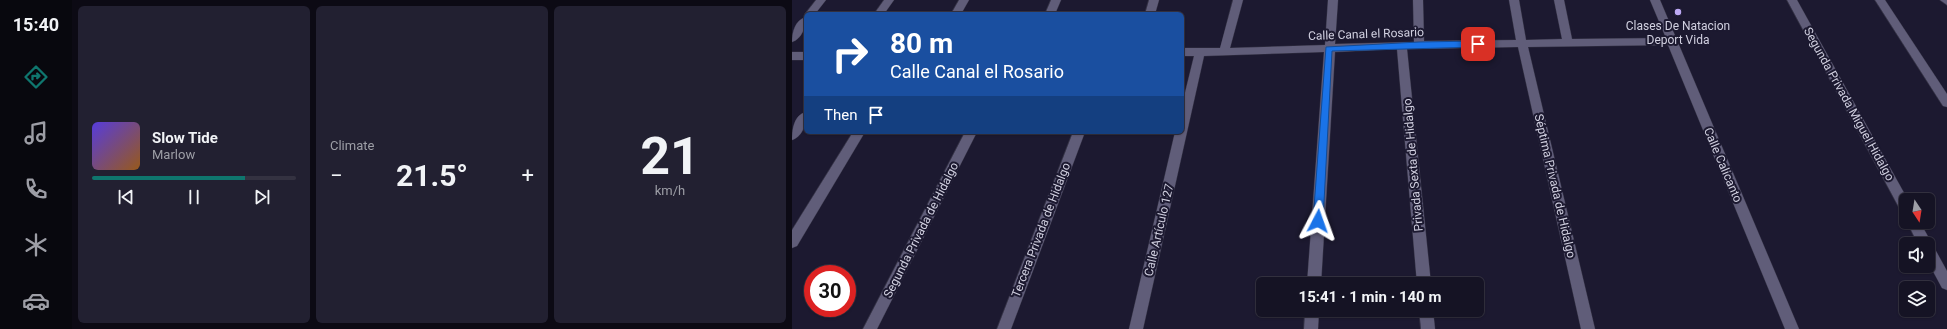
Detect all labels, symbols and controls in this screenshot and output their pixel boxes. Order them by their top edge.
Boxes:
marker: Clases De Natacion Deport Vida [1673,7,1683,17]
text: 15:40 [13,14,59,35]
place label: Clases De Natacion Deport Vida [1626,19,1730,47]
street label: Calle Canal el Rosario [1308,25,1424,43]
street label: Segunda Privada Miguel Hidalgo [1801,25,1897,183]
text: 80 m [890,27,953,60]
pin [1461,27,1495,61]
icon: right [824,28,876,80]
icon: arrive [1467,33,1489,55]
text: Calle Canal el Rosario [890,61,1064,82]
icon: directions [22,63,50,91]
street label: Privada Sexta de Hidalgo [1400,98,1426,232]
icon: arrive [865,104,887,126]
text: Then [824,106,857,124]
street label: Séptima Privada de Hidalgo [1532,113,1578,260]
icon: music [22,119,50,147]
text: 21 [640,126,700,187]
street label: Calle Calicanto [1701,126,1745,205]
text: Slow Tide [152,129,218,147]
text: Climate [330,138,374,153]
text: Marlow [152,147,195,162]
text: 21.5° [396,158,468,193]
street label: Segunda Privada de Hidalgo [881,160,961,300]
street label: Tercera Privada de Hidalgo [1009,160,1073,299]
text: − [330,163,343,188]
text: + [522,163,534,188]
icon: phone [22,175,50,203]
street label: Calle Artículo 127 [1142,182,1177,278]
text: km/h [655,183,685,198]
icon: previous [115,186,137,208]
icon: pause [183,186,205,208]
icon: next [251,186,273,208]
north arrow [1899,193,1935,229]
map controls [1899,193,1935,317]
position arrow [1297,200,1339,242]
icon: climate [22,231,50,259]
button: sound [1899,237,1935,273]
speed limit sign: 30 [804,265,856,317]
button: layers [1899,281,1935,317]
icon: car [22,287,50,315]
text: 15:41 · 1 min · 140 m [1299,288,1441,306]

